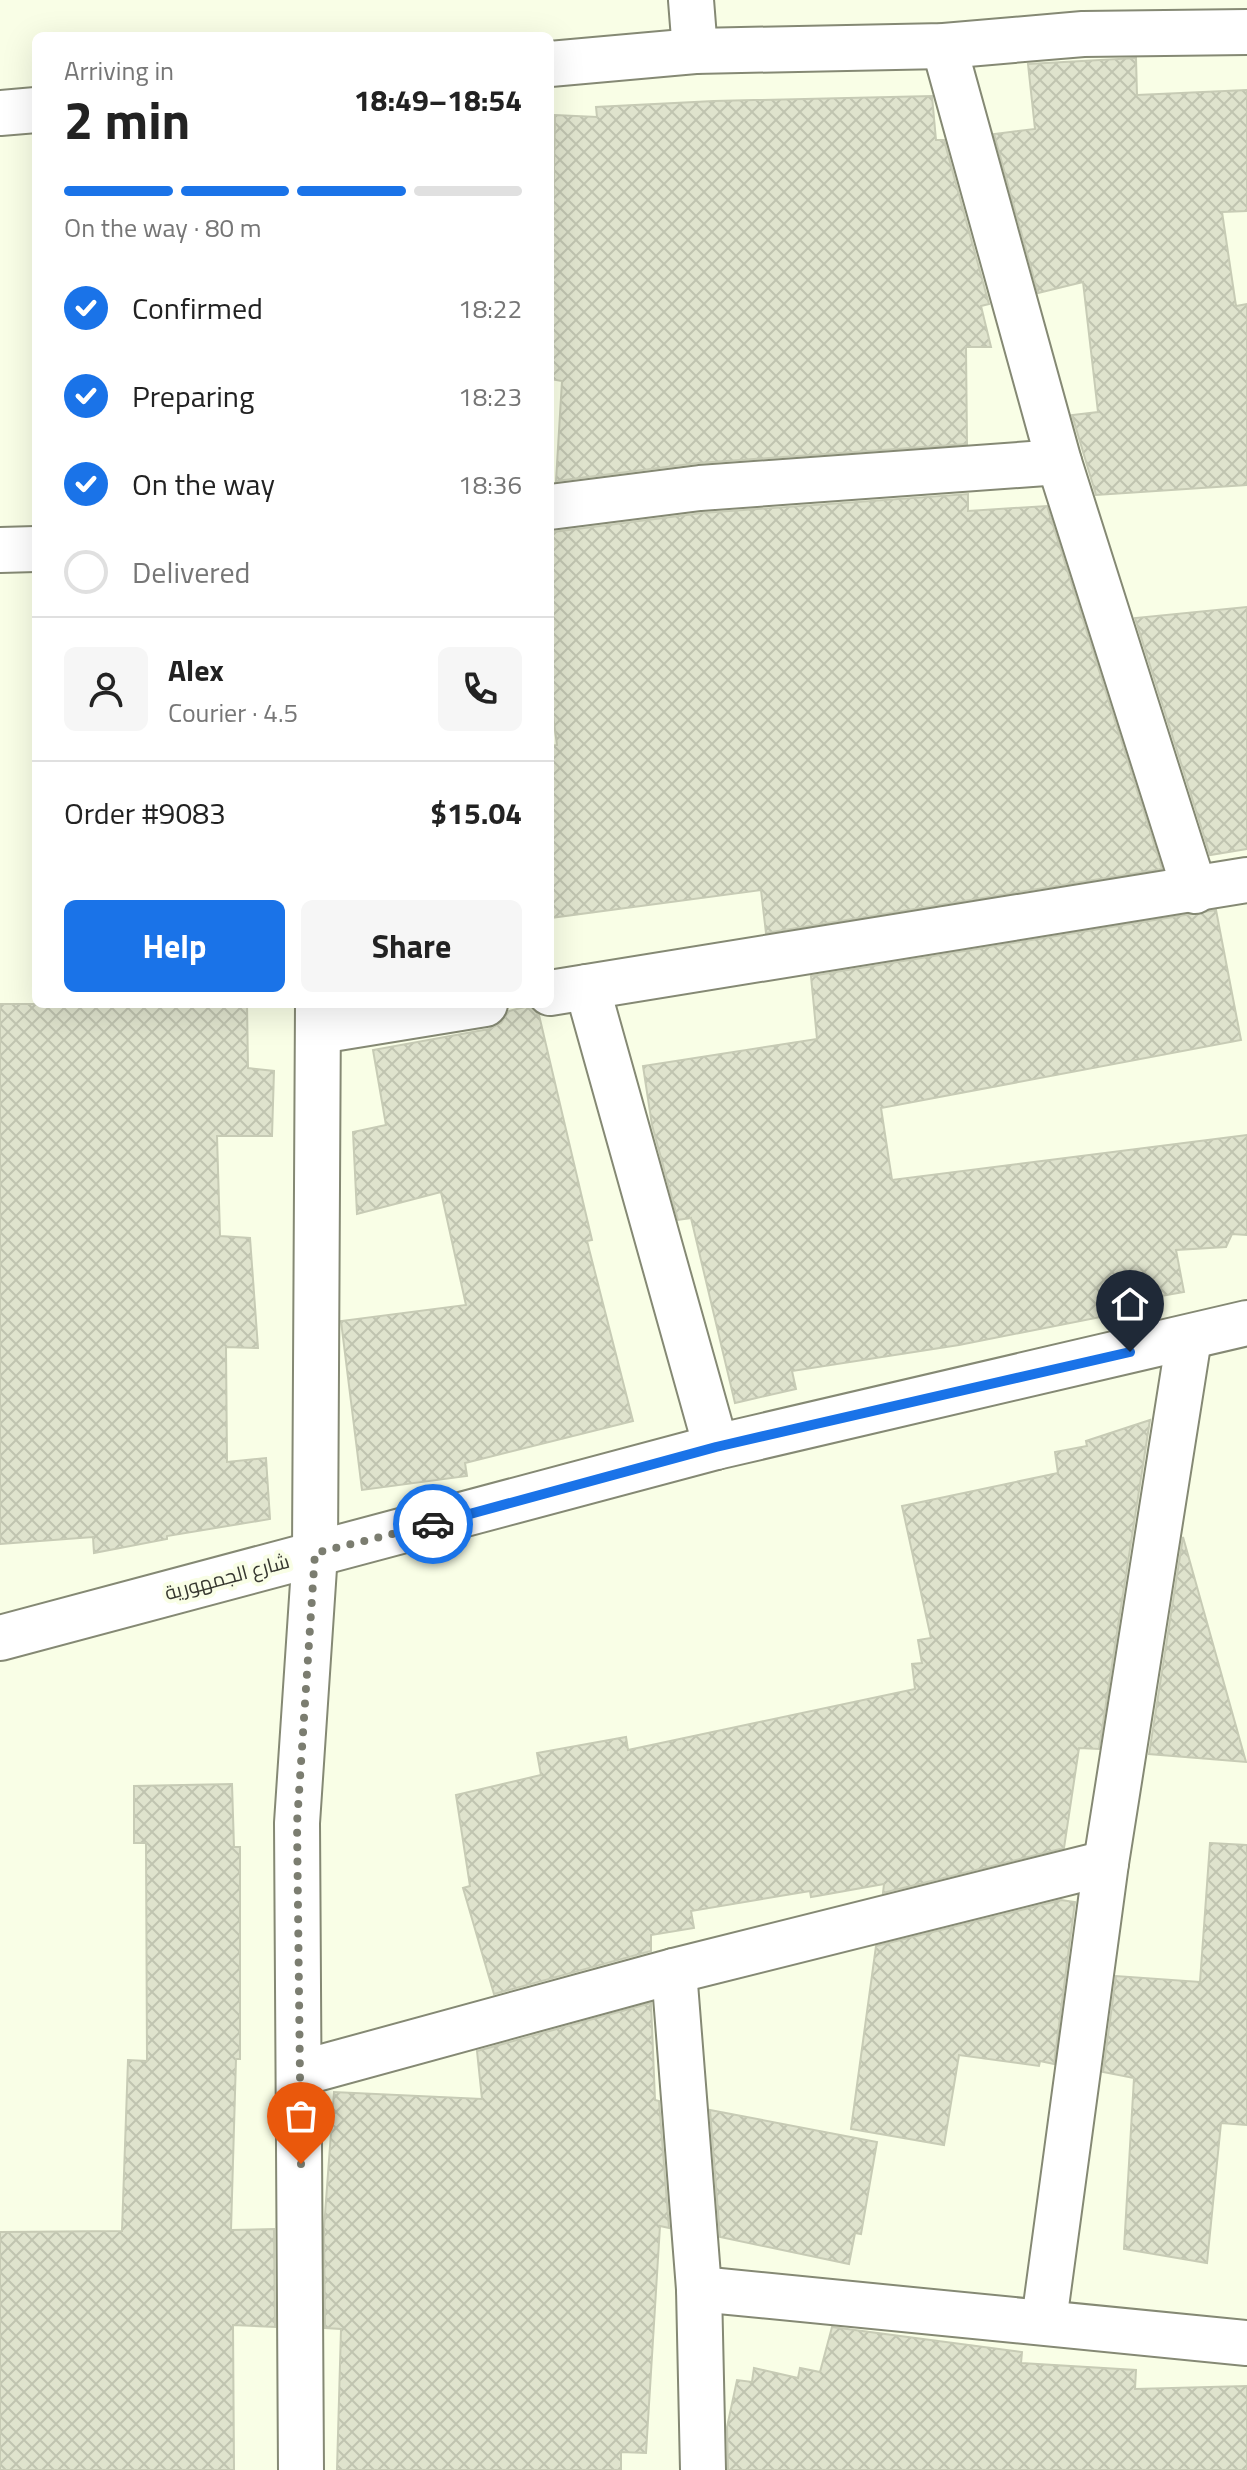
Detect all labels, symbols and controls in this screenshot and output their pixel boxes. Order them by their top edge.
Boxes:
text: Arriving in [64,51,174,90]
text: 18:49–18:54 [354,77,522,123]
text: 2 min [64,80,190,159]
text: On the way · 80 m [64,208,262,247]
text: Confirmed [132,285,263,331]
icon: check [64,286,108,330]
text: 18:22 [458,289,522,328]
text: Preparing [132,373,254,419]
icon: check [64,374,108,418]
text: 18:23 [458,377,522,416]
text: On the way [132,461,275,507]
icon: check [64,462,108,506]
text: 18:36 [458,465,522,504]
text: Delivered [132,549,250,595]
button: person [64,647,148,731]
text: Alex [168,647,224,693]
button: phone [438,647,522,731]
text: Courier · 4.5 [168,693,298,732]
text: Order #9083 [64,790,226,836]
text: $15.04 [430,790,522,836]
button: Help [64,900,285,992]
button: Share [301,900,522,992]
pin [1096,1270,1164,1352]
icon: home [1108,1282,1152,1326]
courier [393,1484,473,1564]
icon: car [411,1502,455,1546]
street label: شارع الجمهورية [161,1545,293,1608]
pin [267,2082,335,2164]
icon: bag [279,2094,323,2138]

